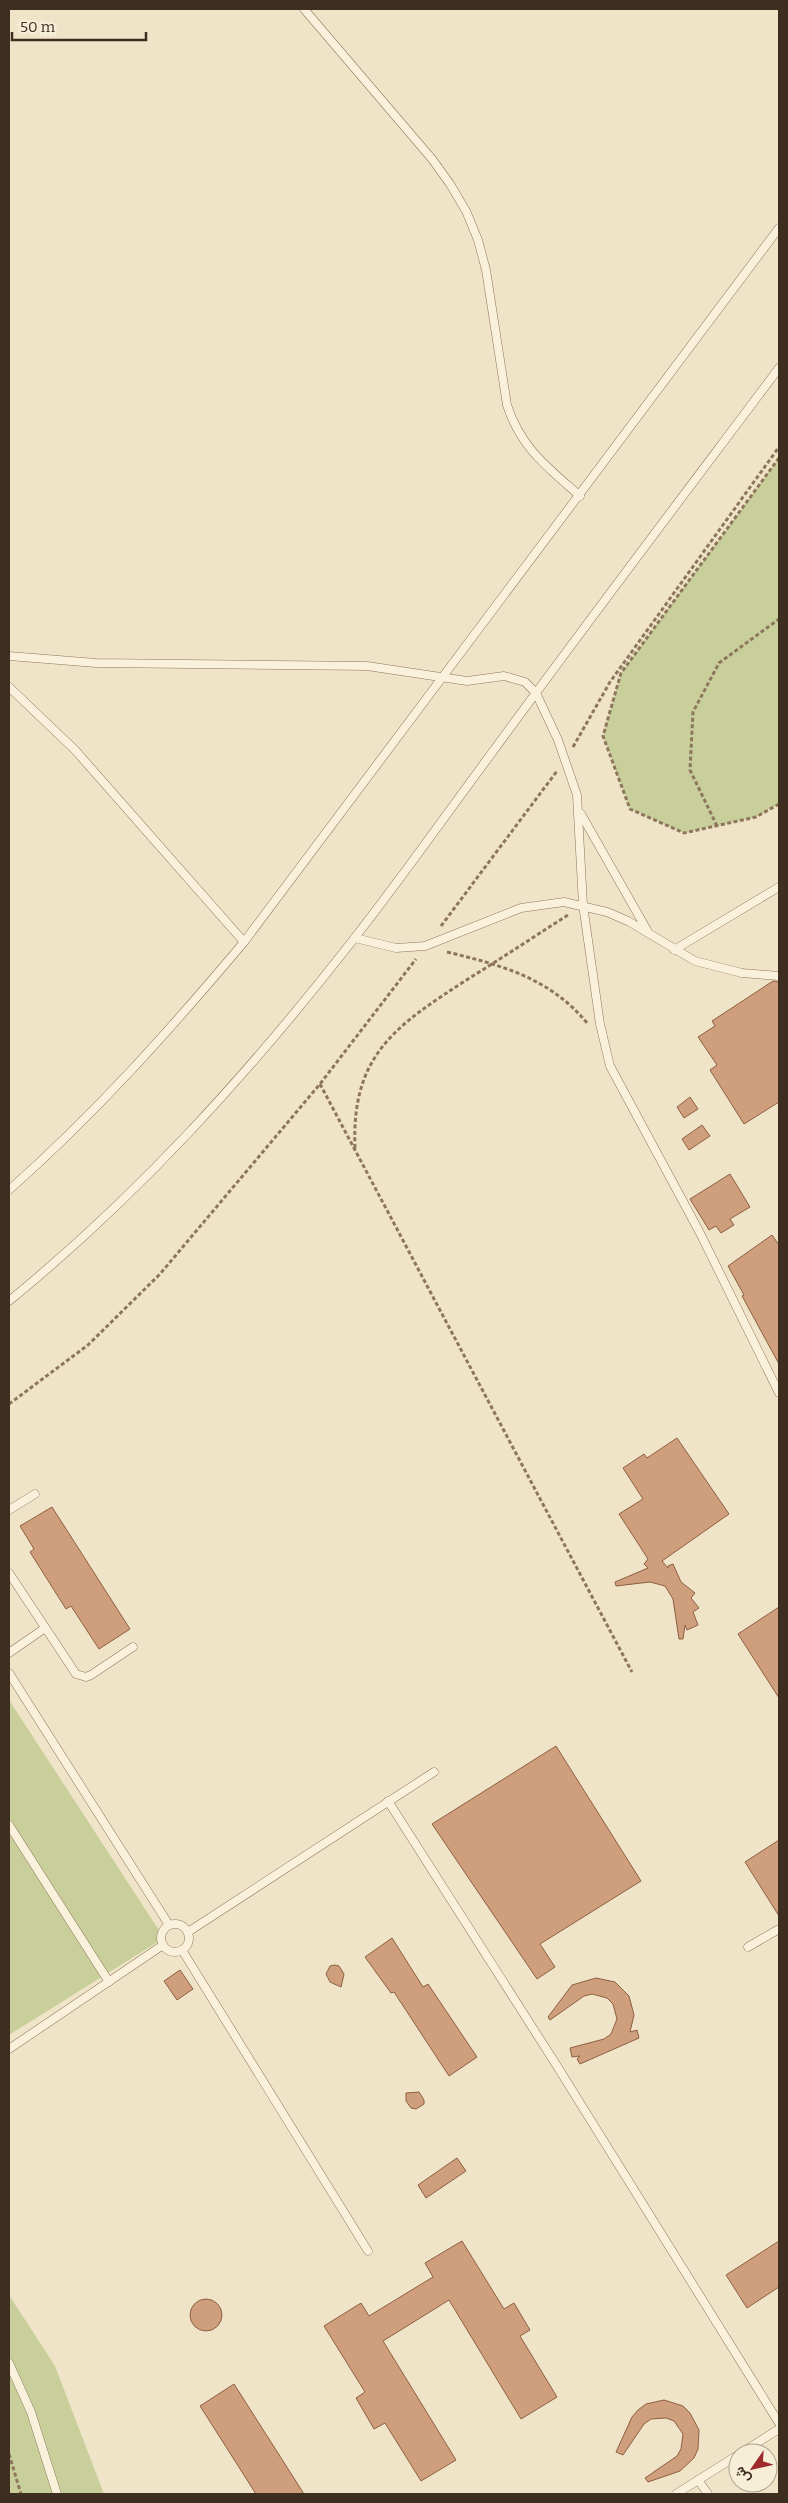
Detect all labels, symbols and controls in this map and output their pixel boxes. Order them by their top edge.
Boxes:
scale bar [12,10,146,42]
text: 50 m [20,18,56,36]
north arrow [728,2443,778,2493]
text: ش [731,2463,754,2487]

